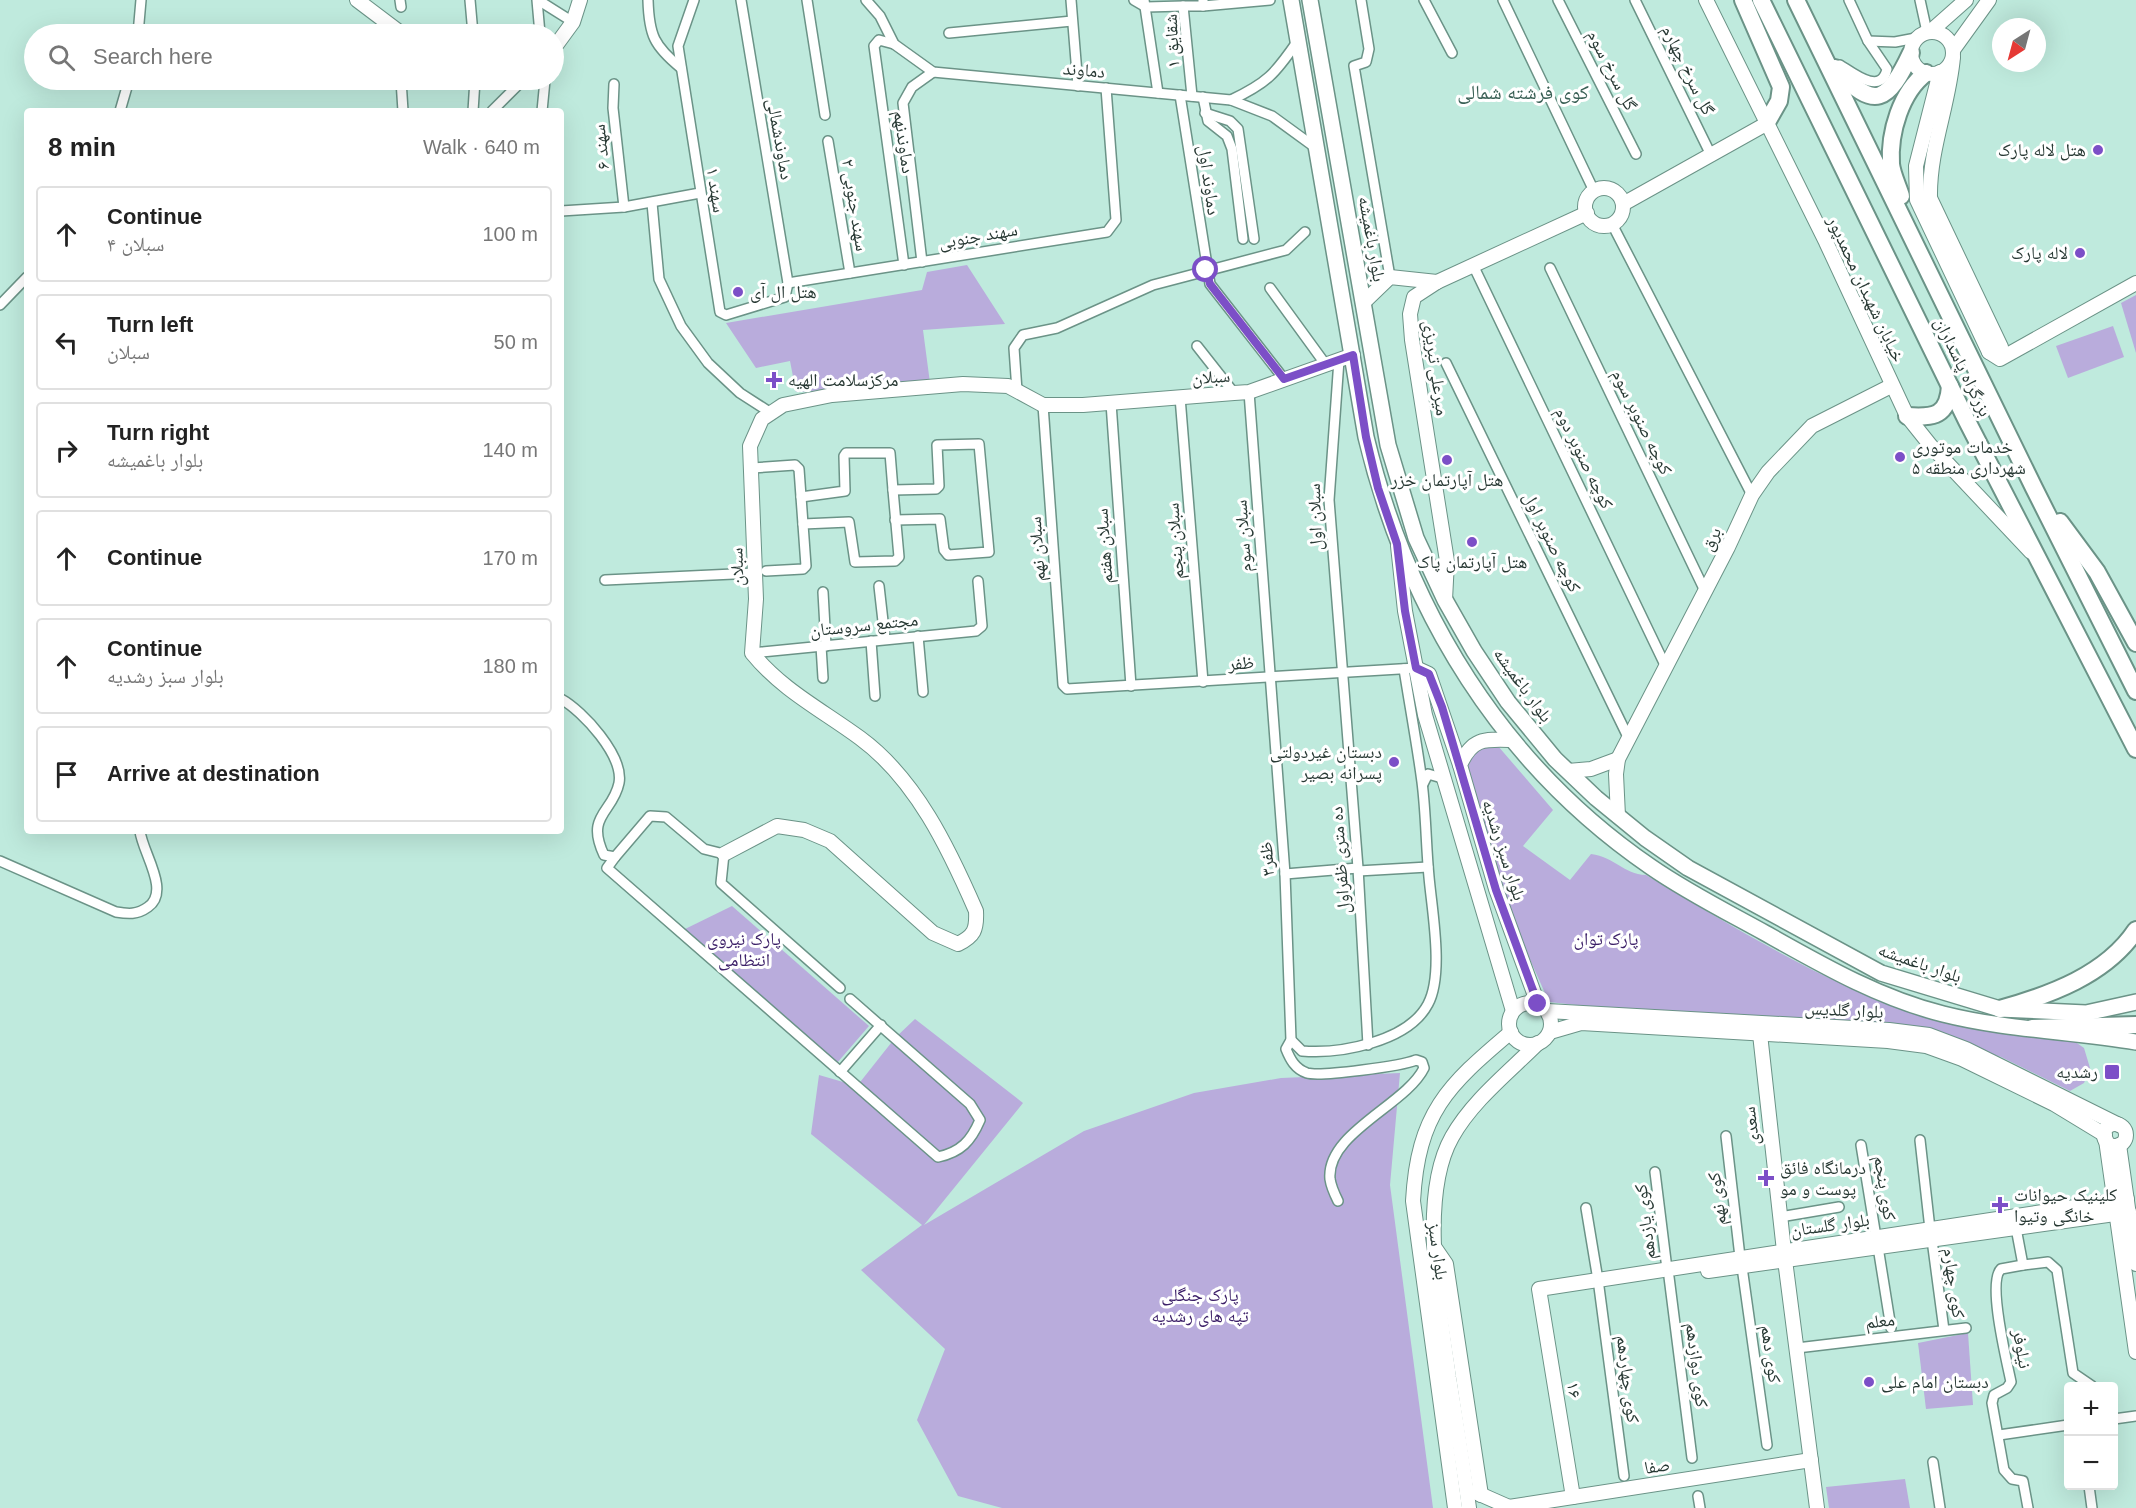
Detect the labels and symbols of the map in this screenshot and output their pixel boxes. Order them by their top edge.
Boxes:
street label: شقایق ۱ [1161,13,1184,69]
north arrow [1992,18,2046,72]
street label: گل سرخ چهارم [1656,22,1719,119]
street label: گل سرخ سوم [1581,26,1641,115]
street label: دماوند [1062,58,1106,82]
district label: کوی فرشته شمالی [1457,81,1589,104]
street label: دماوندشمالی [762,97,797,181]
street label: دماوندنهم [888,109,918,175]
street label: سهند ۶ [589,123,613,171]
place label: هتل لاله پارک [1998,140,2086,161]
marker: هتل لاله پارک [2091,143,2105,157]
street label: دماوند اول [1193,144,1224,216]
street label: سهند جنوبی ۲ [837,157,872,253]
street label: سهند ۱ [703,166,729,214]
street label: بلوار باغمیشه [1354,195,1389,284]
street label: خیابان شهیدان محمدپور [1822,212,1909,366]
street label: سهند جنوبی [937,219,1019,254]
place label: لاله پارک [2011,243,2068,264]
marker: لاله پارک [2073,246,2087,260]
route start [1192,256,1218,282]
place label: هتل ال آی [750,282,817,303]
marker: هتل ال آی [731,285,745,299]
street label: بزرگراه پاسداران [1929,314,1996,420]
street label: میرعلی تبریزی [1418,319,1453,417]
street label: سبلان [1191,366,1231,389]
street label: کوچه صنوبر سوم [1606,366,1676,479]
place label: مرکزسلامت الهیه [788,370,899,390]
marker: مرکزسلامت الهیه [765,371,783,389]
street label: کوچه صنوبر دوم [1549,404,1617,513]
place label: خدمات موتوری شهرداری منطقه ۵ [1912,437,2026,479]
marker: خدمات موتوری شهرداری منطقه ۵ [1893,450,1907,464]
marker: هتل آپارتمان خزر [1440,453,1454,467]
place label: هتل آپارتمان خزر [1390,470,1503,491]
street label: سبلان اول [1304,483,1327,551]
street label: کوچه صنوبر اول [1518,489,1585,596]
street label: سبلان سوم [1230,499,1258,573]
street label: سبلان پنجم [1162,502,1190,580]
street label: سبلان هفتم [1091,507,1119,584]
street label: سبلان نهم [1025,516,1051,582]
street label: برق [1697,524,1726,555]
marker: هتل آپارتمان پاک [1465,535,1479,549]
street label: سبلان [726,547,749,587]
place label: هتل آپارتمان پاک [1417,552,1527,573]
street label: مجتمع سروستان [809,609,919,643]
street label: بلوار باغمیشه [1489,644,1557,726]
street label: ظفر [1226,652,1255,674]
place label: دبستان غیردولتی پسرانه بصیر [1270,742,1382,784]
marker: دبستان غیردولتی پسرانه بصیر [1387,755,1401,769]
street label: بلوار سبز رشدیه [1478,797,1530,903]
street label: ده متری ظفراول [1326,806,1355,914]
street label: ظفر۳ [1256,841,1278,877]
park label: پارک نیروی انتظامی [707,929,781,971]
park label: پارک توان [1573,929,1639,950]
street label: بلوار باغمیشه [1876,939,1964,987]
route end [1524,990,1550,1016]
street label: بلوار گلدیس [1804,998,1884,1023]
place label: رشدیه [2056,1062,2098,1082]
marker: رشدیه [2103,1063,2121,1081]
street label: سعدی [1739,1105,1764,1147]
street label: کوی پنجم [1868,1154,1900,1222]
place label: درمانگاه فائق پوست و مو [1780,1158,1866,1200]
marker: درمانگاه فائق پوست و مو [1757,1169,1775,1187]
street label: کوی نهم [1704,1171,1732,1227]
street label: کوی یازدهم [1630,1182,1662,1261]
place label: کلینیک حیوانات خانگی وتیوا [2014,1185,2118,1227]
marker: کلینیک حیوانات خانگی وتیوا [1991,1196,2009,1214]
street label: بلوار گلستان [1789,1210,1871,1241]
street label: بلوار سبز [1423,1220,1452,1281]
street label: کوی چهارم [1937,1247,1969,1320]
park label: پارک جنگلی تپه های رشدیه [1151,1285,1249,1327]
street label: معلم [1864,1309,1896,1335]
street label: کوی دوازدهم [1680,1321,1712,1409]
street label: کوی دهم [1755,1324,1785,1385]
street label: نیلوفر [2008,1327,2035,1370]
street label: کوی چهاردهم [1611,1334,1643,1425]
place label: دبستان امام علی [1881,1372,1989,1394]
marker: دبستان امام علی [1862,1375,1876,1389]
street label: ۱۶ [1563,1380,1585,1400]
street label: صفا [1643,1454,1671,1478]

